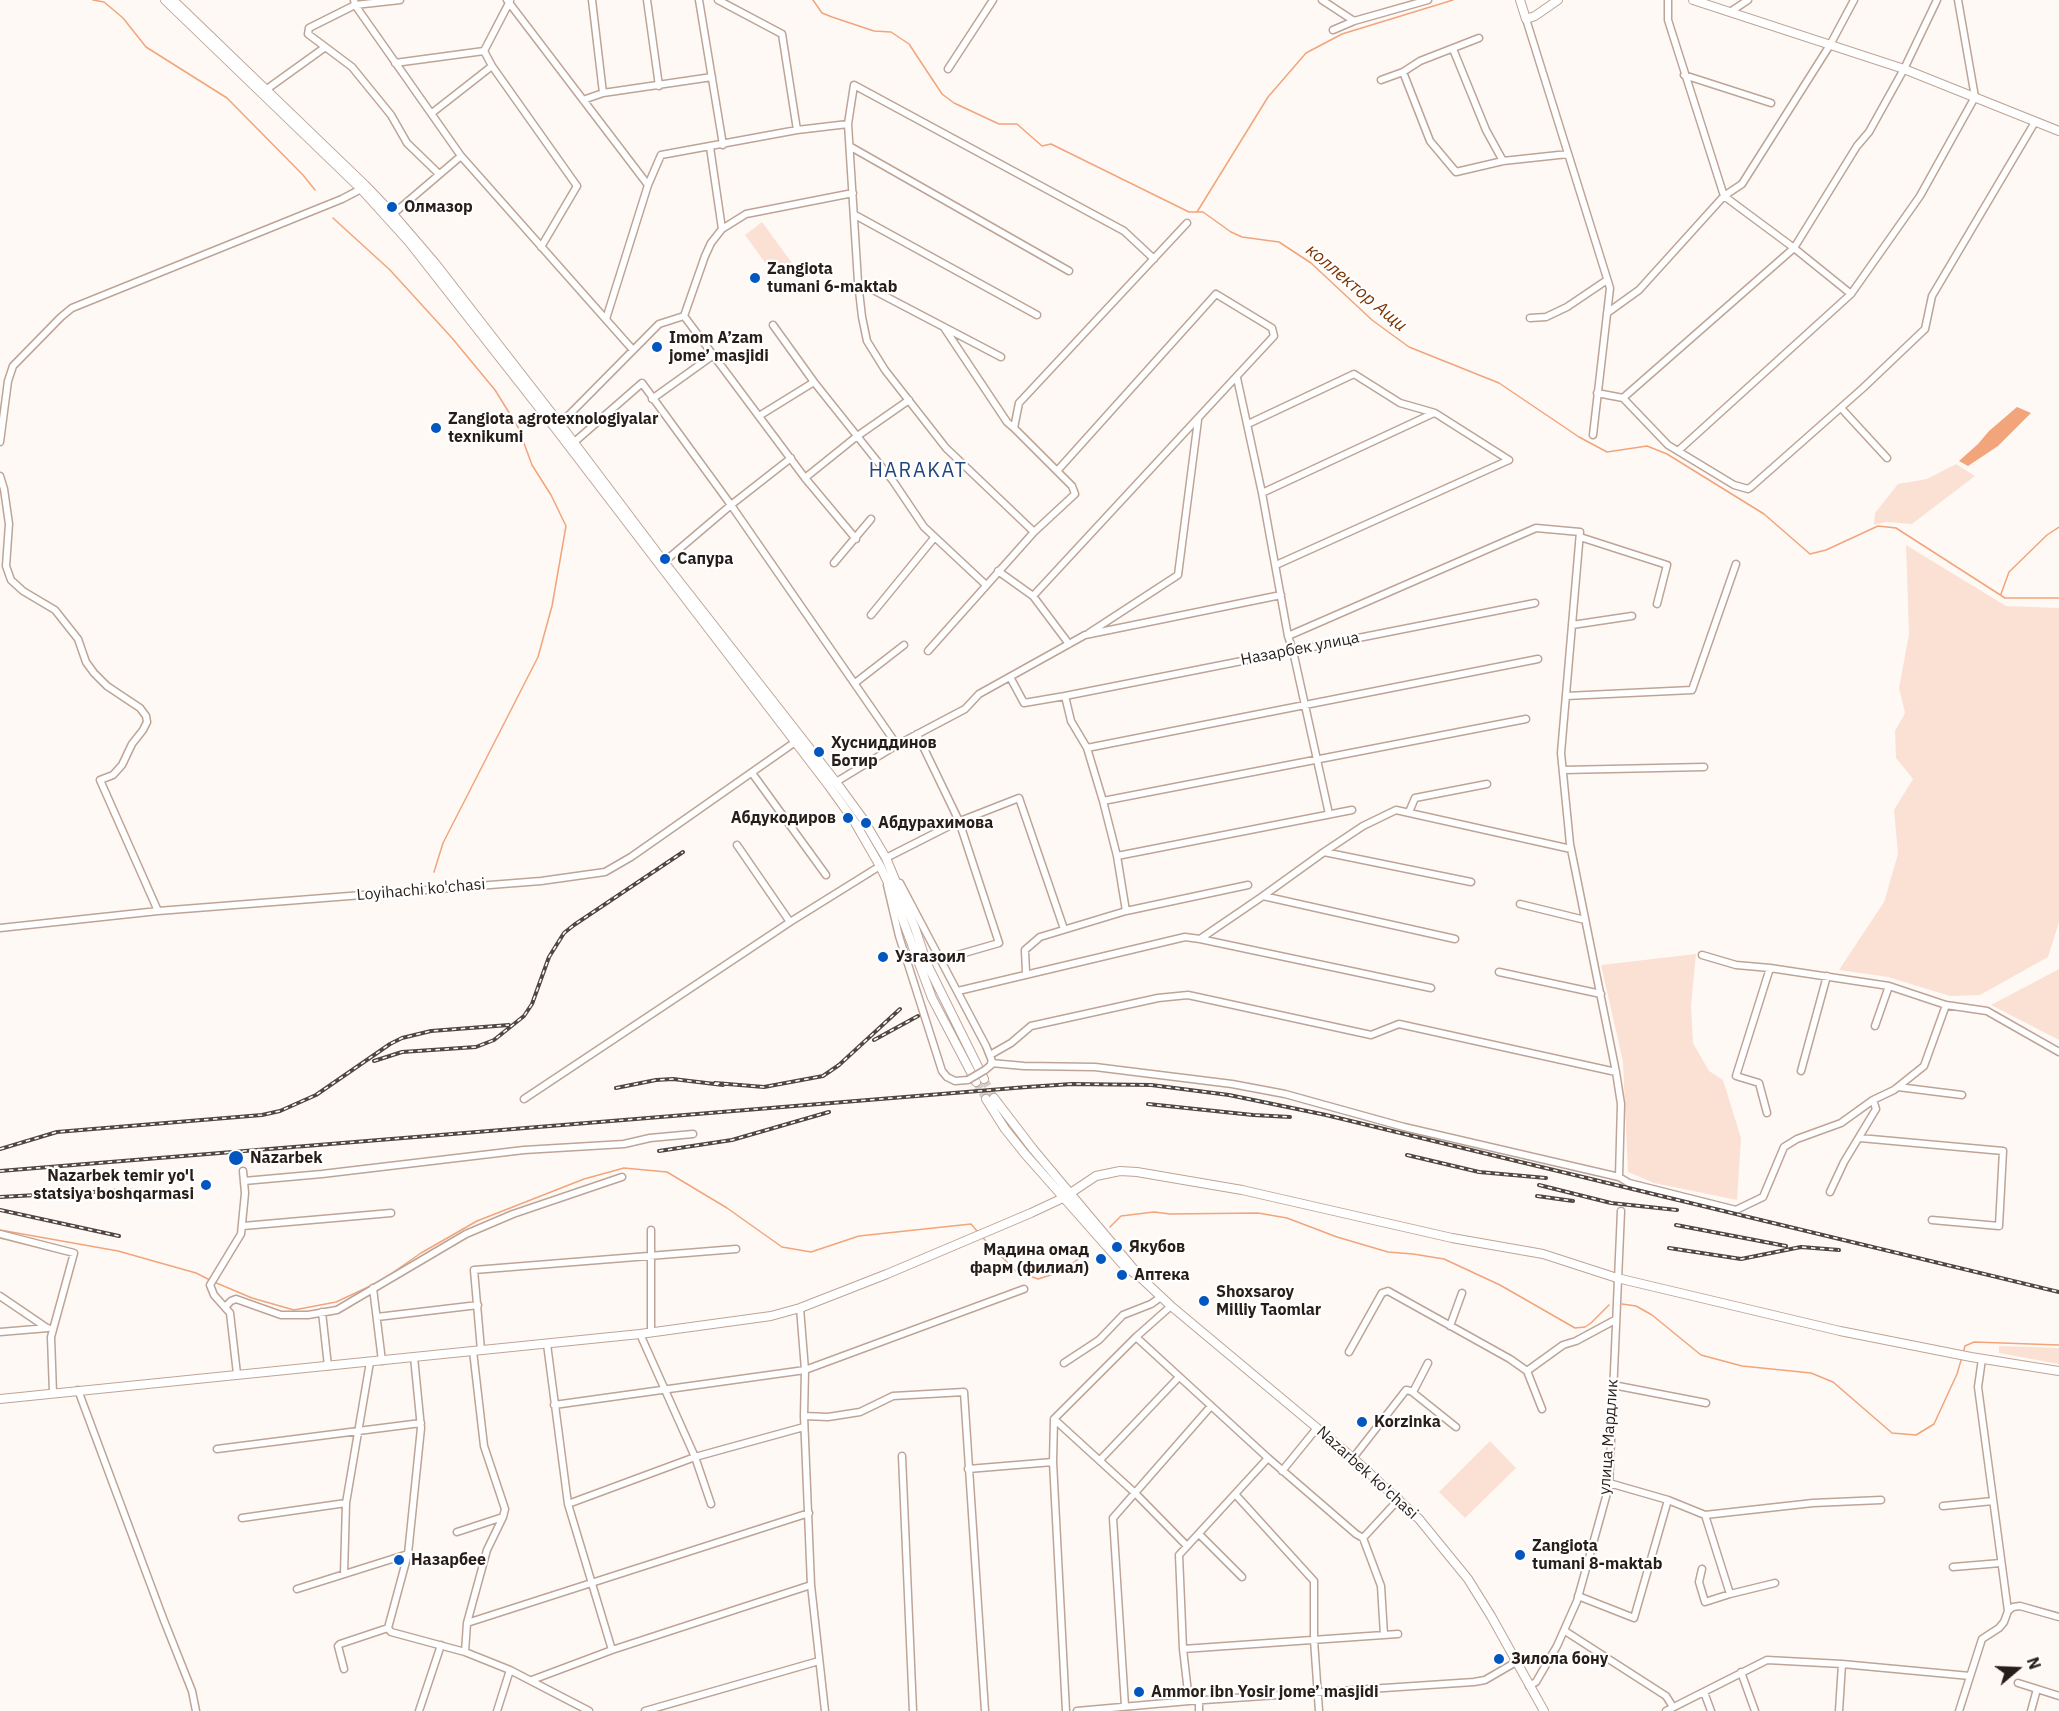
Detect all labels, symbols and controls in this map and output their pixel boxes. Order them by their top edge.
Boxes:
place label: Олмазор [404,197,473,217]
marker: Олмазор [385,200,399,214]
water label: коллектор Ащи [1301,239,1411,337]
place label: Zangiota tumani 6-maktab [767,259,897,297]
marker: Zangiota tumani 6-maktab [748,271,762,285]
place label: Imom A’zam jome’ masjidi [669,328,769,366]
marker: Imom A’zam jome’ masjidi [650,340,664,354]
place label: Zangiota agrotexnologiyalar texnikumi [448,409,658,447]
marker: Zangiota agrotexnologiyalar texnikumi [429,421,443,435]
district label: HARAKAT [869,459,967,483]
place label: Сапура [677,549,733,569]
marker: Сапура [658,552,672,566]
street label: Назарбек улица [1239,628,1361,670]
place label: Хусниддинов Ботир [831,733,937,771]
marker: Хусниддинов Ботир [812,745,826,759]
place label: Абдукодиров [731,808,836,828]
marker: Абдукодиров [841,811,855,825]
place label: Абдурахимова [878,813,993,833]
marker: Абдурахимова [859,816,873,830]
street label: Loyihachi ko'chasi [356,875,486,905]
place label: Узгазоил [895,947,966,967]
marker: Узгазоил [876,950,890,964]
place label: Nazarbek [250,1148,322,1168]
marker: Nazarbek [227,1149,245,1167]
place label: Nazarbek temir yo'l statsiya boshqarmasi [33,1166,194,1204]
marker: Nazarbek temir yo'l statsiya boshqarmasi [199,1178,213,1192]
place label: Якубов [1129,1237,1185,1257]
place label: Мадина омад фарм (филиал) [970,1240,1089,1278]
marker: Якубов [1110,1240,1124,1254]
marker: Мадина омад фарм (филиал) [1094,1252,1108,1266]
place label: Аптека [1134,1265,1190,1285]
marker: Аптека [1115,1268,1129,1282]
place label: Shoxsaroy Milliy Taomlar [1216,1282,1321,1320]
marker: Shoxsaroy Milliy Taomlar [1197,1294,1211,1308]
street label: улица Мардлик [1595,1379,1623,1495]
place label: Korzinka [1374,1412,1441,1432]
marker: Korzinka [1355,1415,1369,1429]
street label: Nazarbek ko'chasi [1312,1422,1422,1524]
place label: Zangiota tumani 8-maktab [1532,1536,1662,1574]
marker: Zangiota tumani 8-maktab [1513,1548,1527,1562]
place label: Назарбее [411,1550,486,1570]
marker: Назарбее [392,1553,406,1567]
north arrow [1987,1639,2047,1699]
place label: Зилола бону [1511,1649,1608,1669]
marker: Зилола бону [1492,1652,1506,1666]
text: N [2023,1654,2045,1672]
place label: Ammor ibn Yosir jome’ masjidi [1151,1682,1379,1702]
marker: Ammor ibn Yosir jome’ masjidi [1132,1685,1146,1699]

